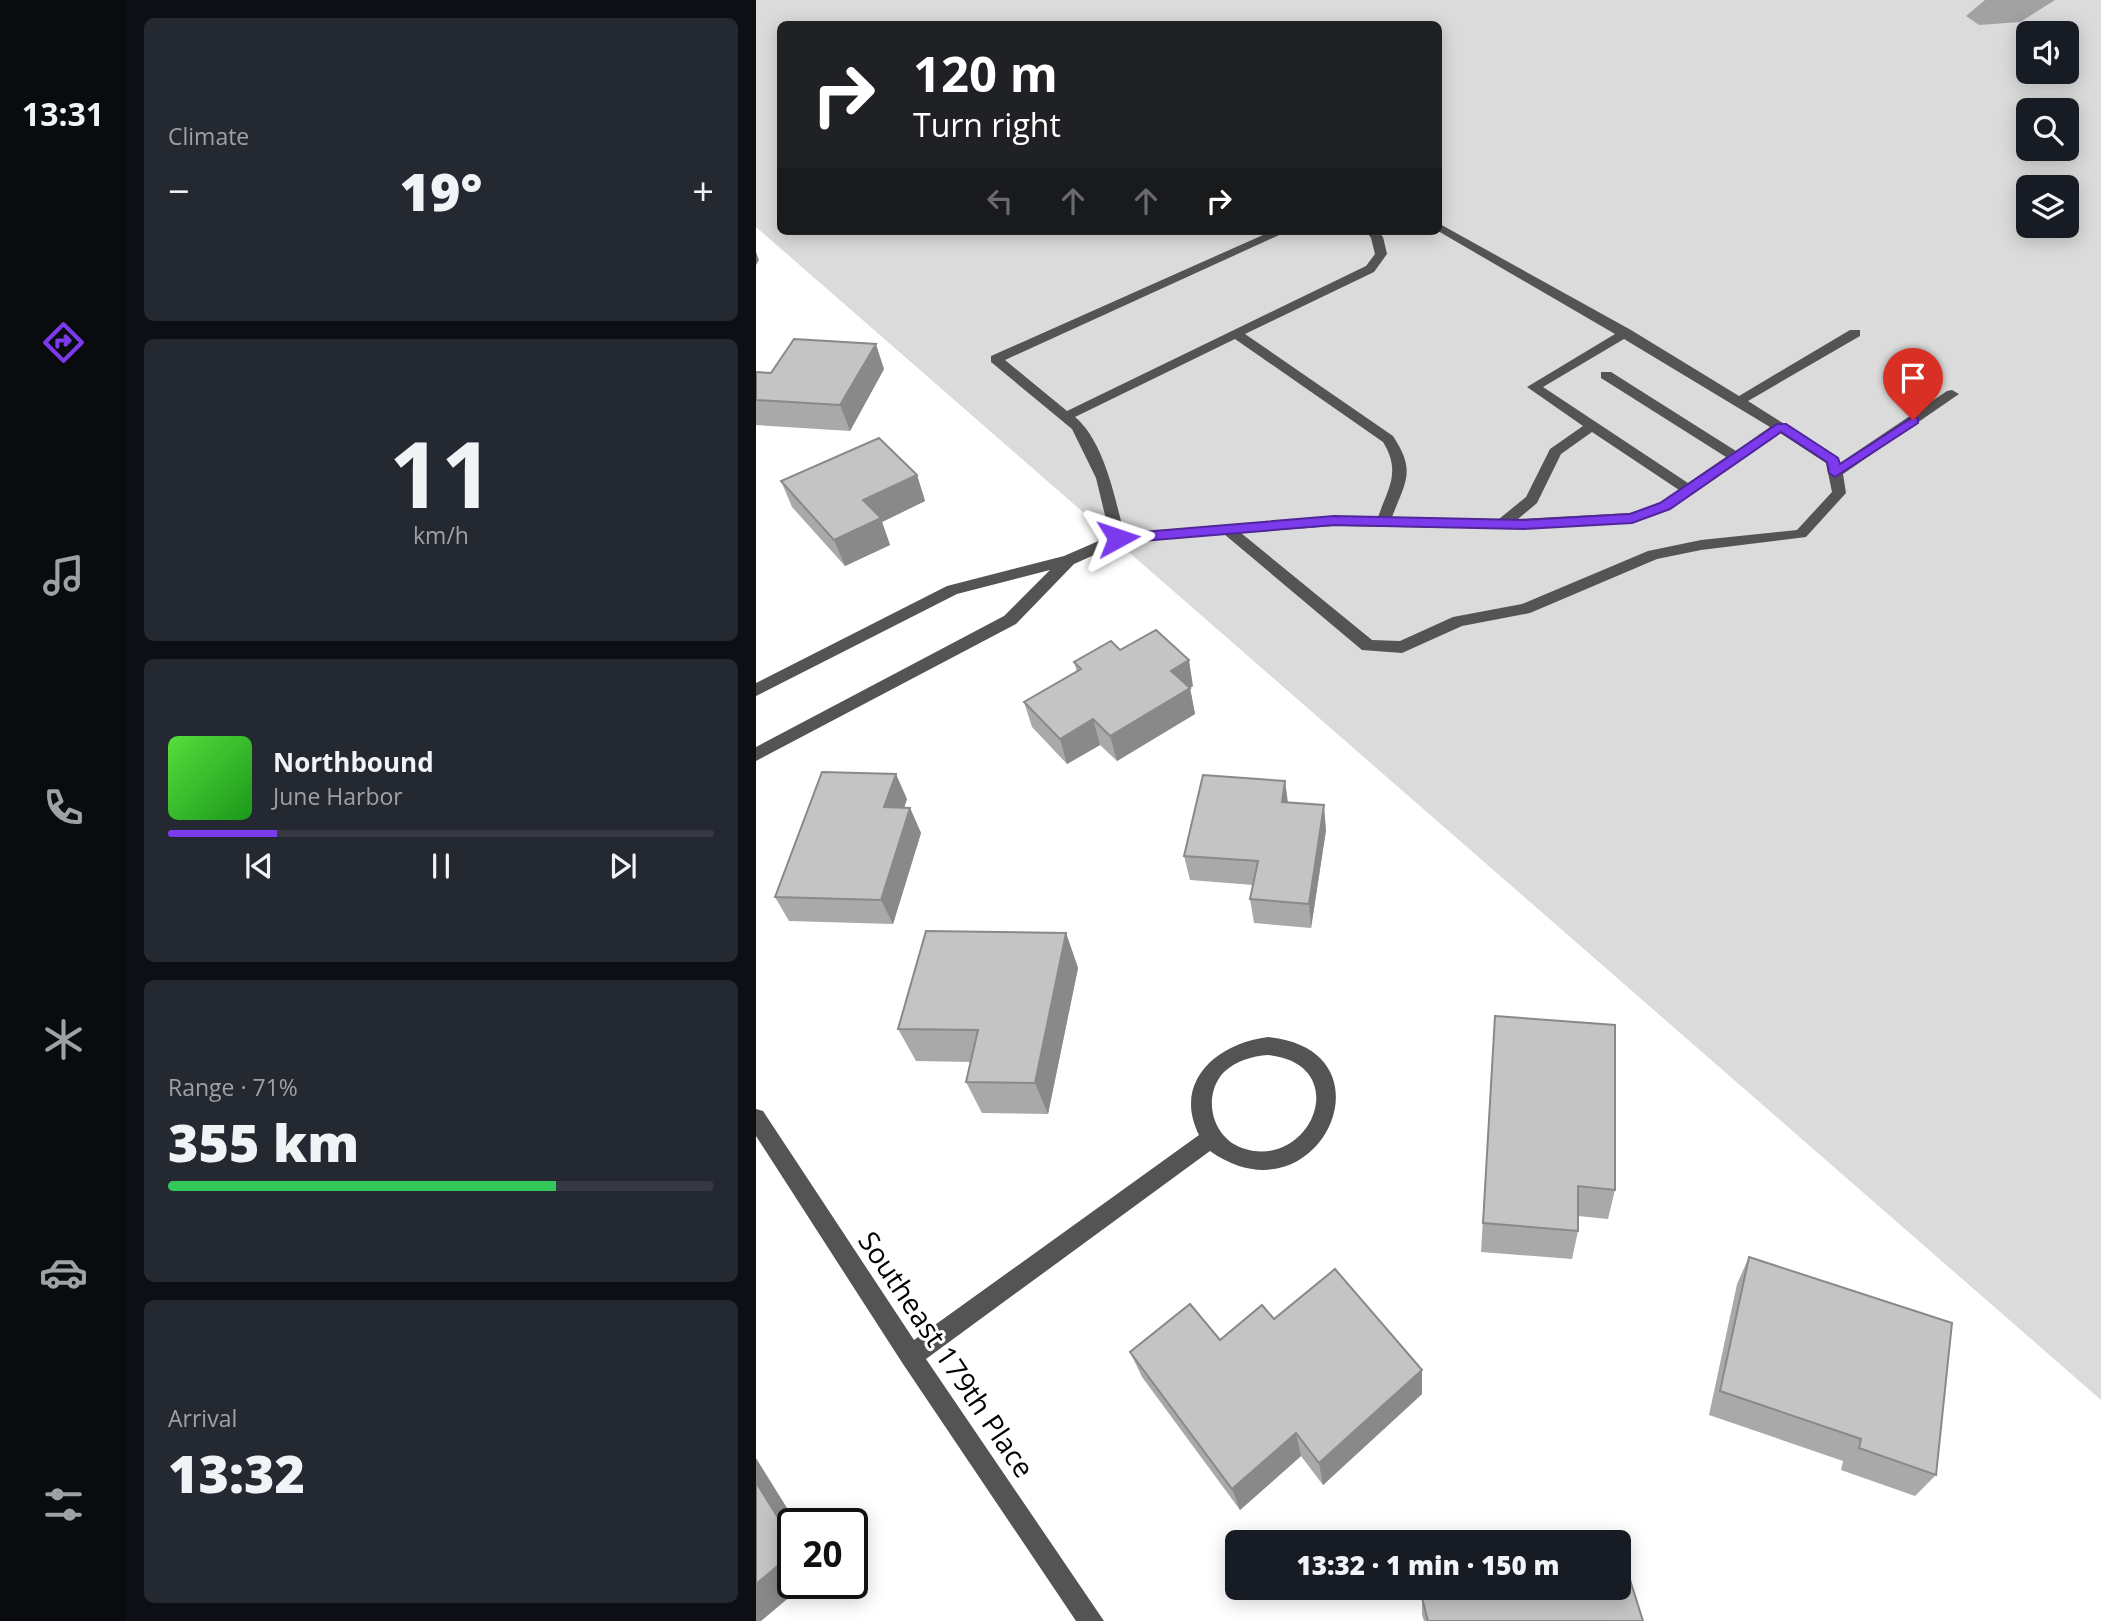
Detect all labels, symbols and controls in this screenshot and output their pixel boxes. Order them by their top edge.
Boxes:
map controls [2016,21,2079,238]
button: sound [2016,21,2079,84]
text: 120 m [913,40,1058,106]
icon: right [798,49,889,140]
text: 13:31 [22,92,104,135]
button: search [2016,98,2079,161]
text: Turn right [913,103,1061,146]
text: Climate [168,120,249,152]
text: 19° [400,155,482,226]
text: − [168,164,190,216]
text: + [692,164,714,216]
button: layers [2016,175,2079,238]
icon: left [981,182,1019,220]
icon: ahead [1054,182,1092,220]
icon: ahead [1127,182,1165,220]
icon: right [1200,182,1238,220]
icon: directions [39,318,88,367]
pin [1883,348,1943,420]
icon: arrive [1894,359,1932,397]
text: 11 [389,411,493,535]
position arrow [1081,501,1155,575]
text: km/h [413,519,469,551]
icon: music [39,551,88,600]
text: Northbound [273,744,434,780]
text: June Harbor [273,780,403,812]
icon: phone [39,783,88,832]
icon: previous [240,847,278,885]
icon: pause [422,847,460,885]
icon: next [604,847,642,885]
icon: climate [39,1015,88,1064]
text: Range · 71% [168,1071,298,1103]
text: 355 km [168,1106,359,1177]
street label: Southeast 179th Place [850,1223,1044,1485]
icon: car [39,1248,88,1297]
text: Arrival [168,1402,237,1434]
text: 13:32 [168,1437,305,1508]
icon: filters [39,1480,88,1529]
speed limit sign: 20 [777,1508,868,1599]
text: 13:32 · 1 min · 150 m [1297,1547,1559,1583]

